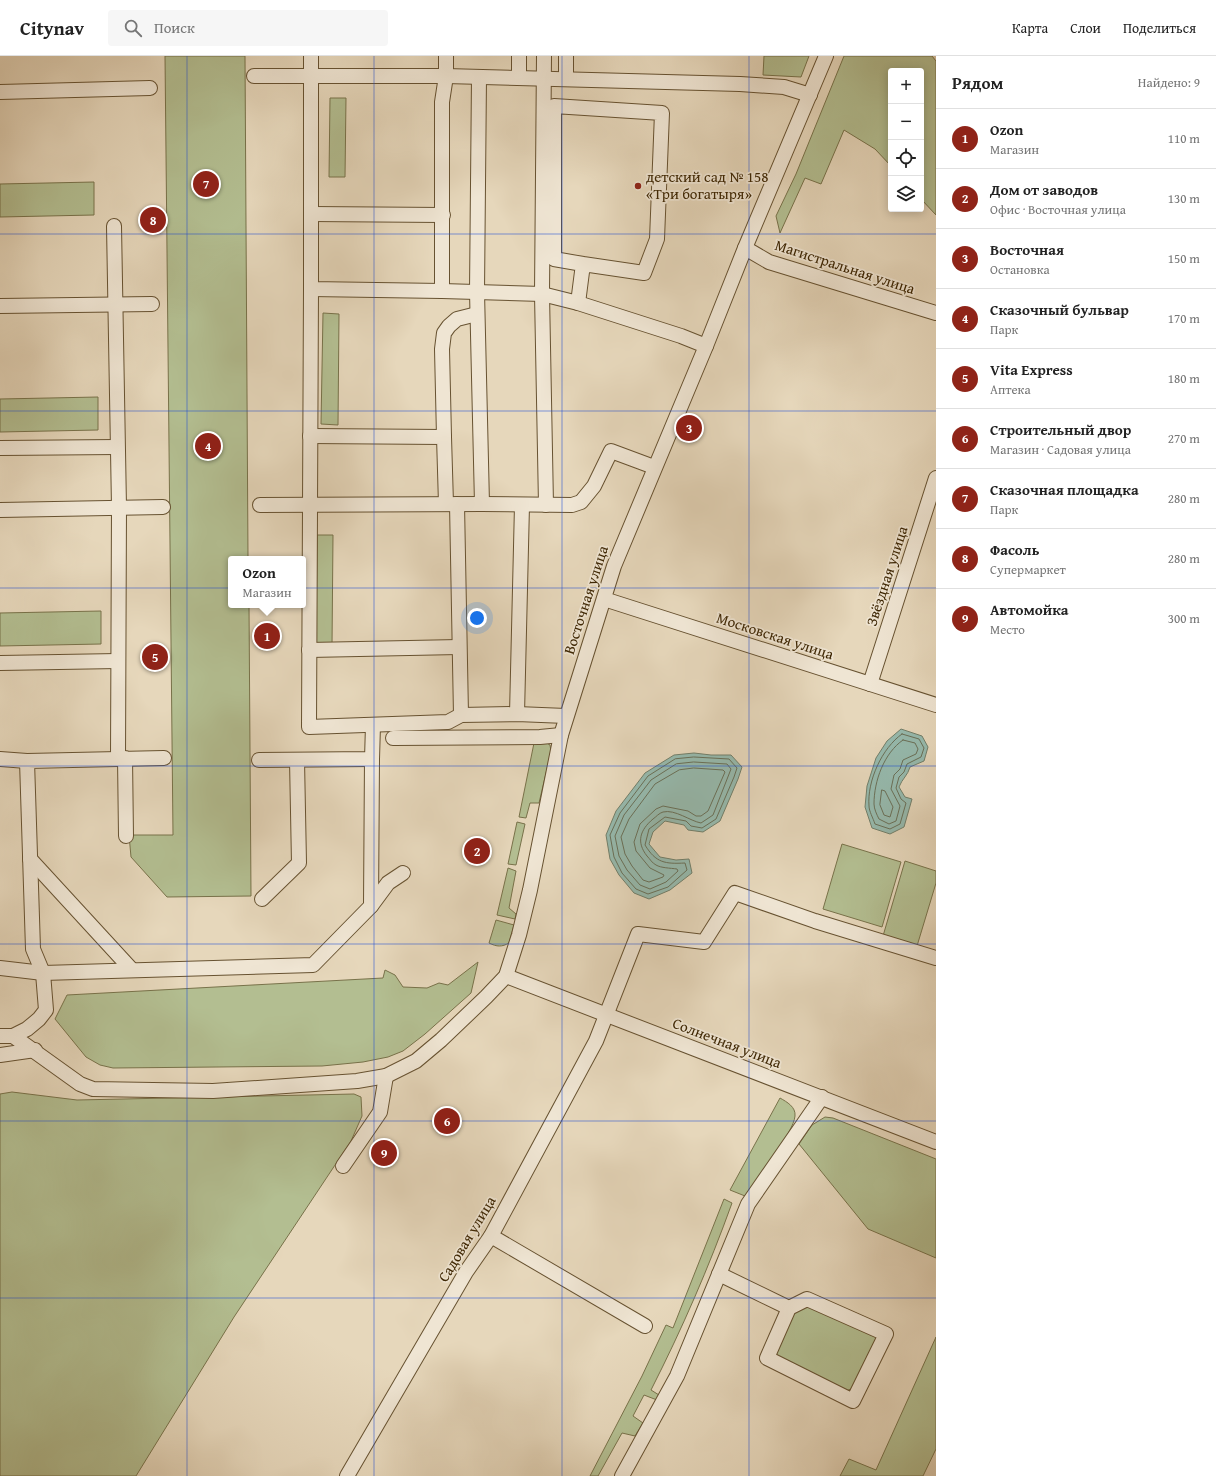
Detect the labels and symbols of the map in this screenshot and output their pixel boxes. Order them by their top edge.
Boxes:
place label: детский сад № 158 «Три богатыря» [646,166,768,204]
pin: 7 [193,169,219,199]
marker: детский сад № 158 «Три богатыря» [633,181,643,191]
pin: 8 [140,205,166,235]
street label: Магистральная улица [773,234,919,299]
pin: 3 [676,413,702,443]
pin: 4 [195,431,221,461]
street label: Звёздная улица [860,522,913,629]
street label: Восточная улица [558,542,613,657]
street label: Московская улица [714,607,837,665]
your location [467,608,487,628]
pin: 1 [254,621,280,651]
pin: 5 [142,642,168,672]
pin: 2 [464,836,490,866]
street label: Солнечная улица [670,1012,785,1073]
pin: 6 [434,1106,460,1136]
pin: 9 [371,1138,397,1168]
street label: Садовая улица [433,1191,501,1286]

